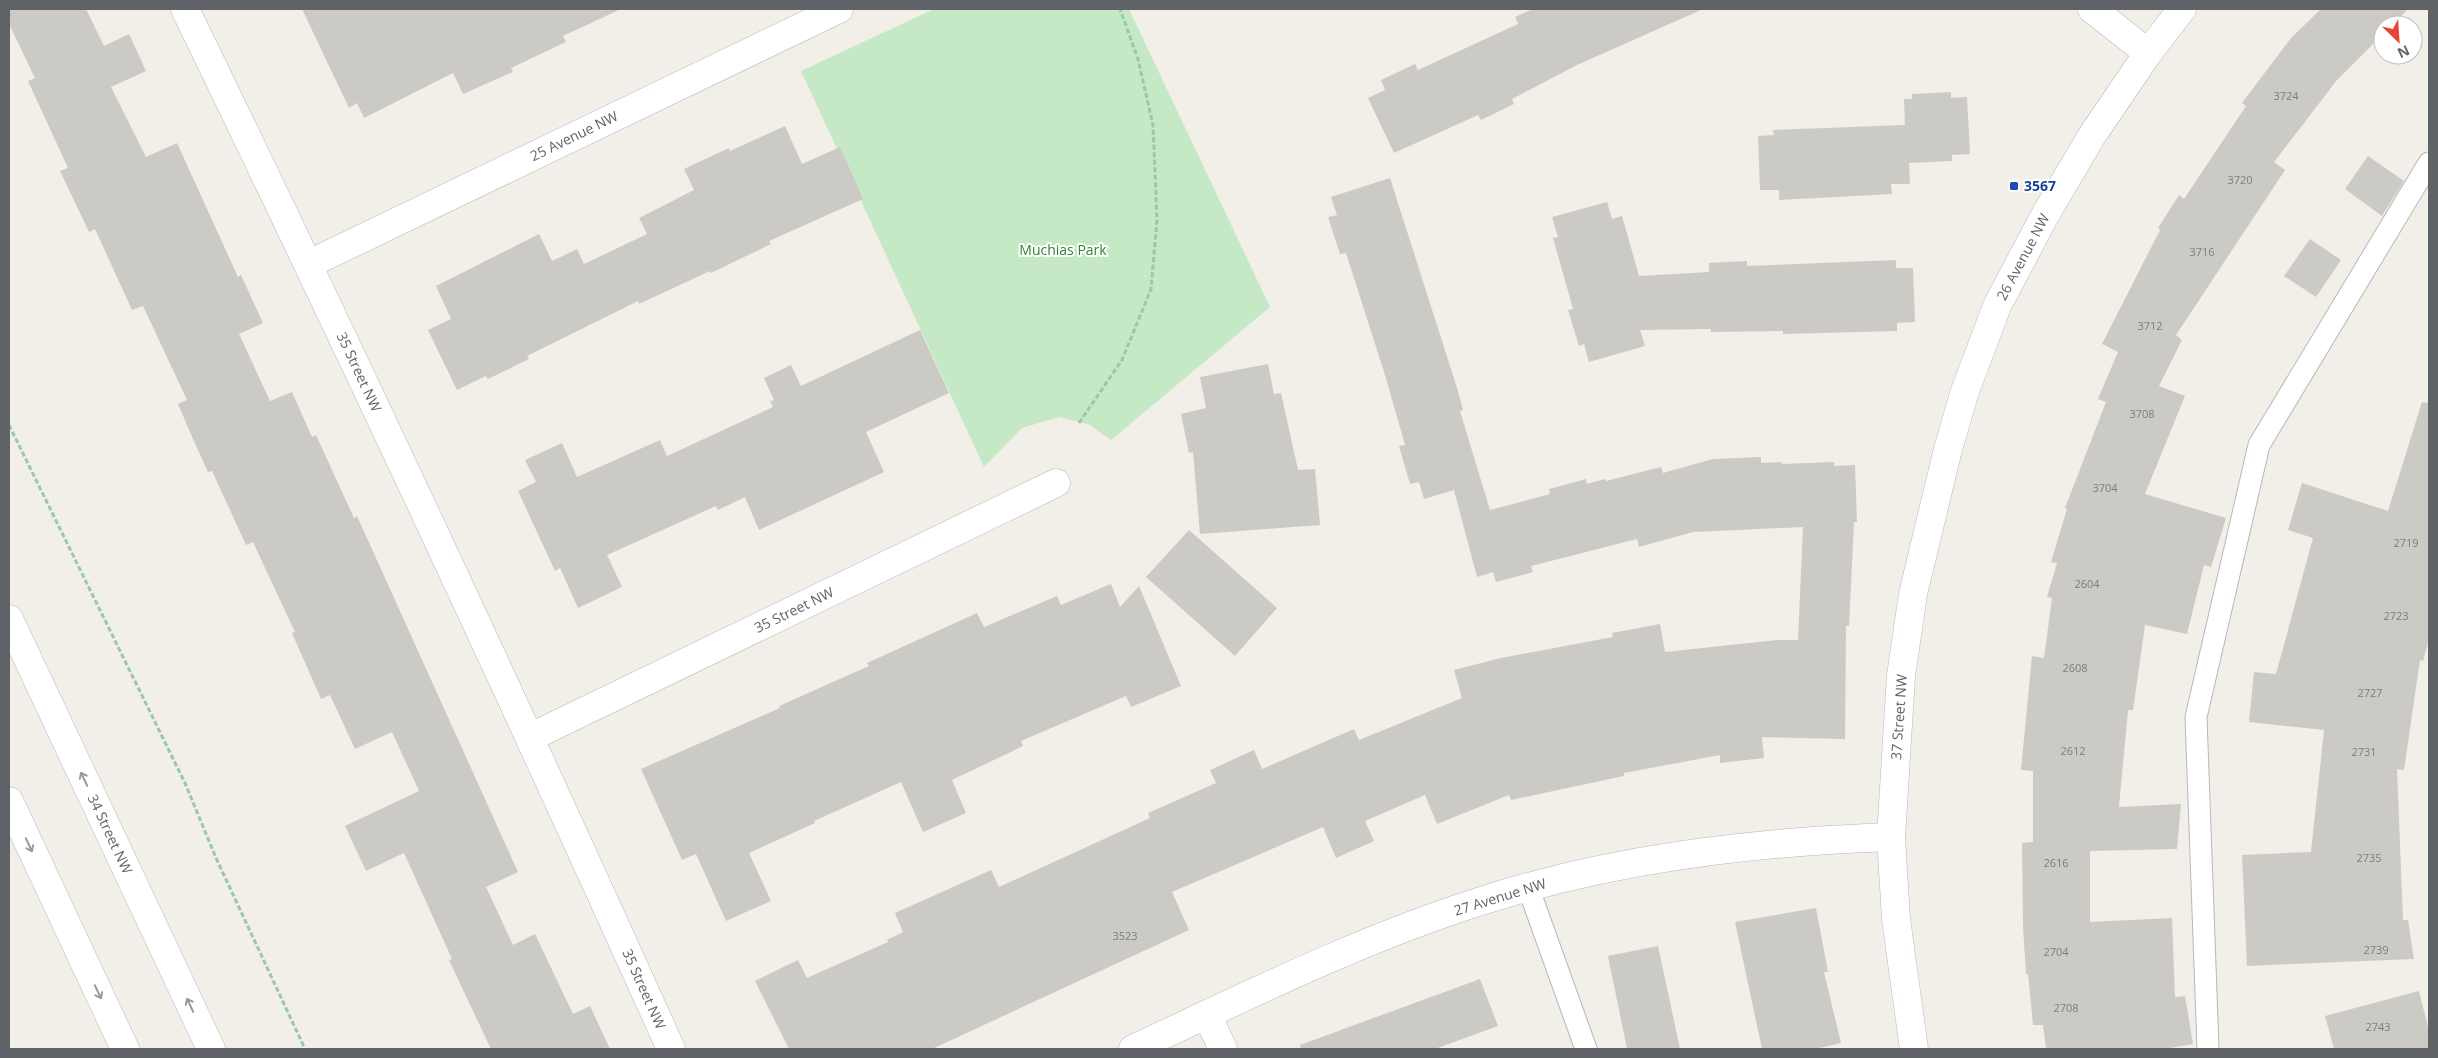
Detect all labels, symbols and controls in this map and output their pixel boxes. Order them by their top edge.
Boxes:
north arrow [2373,15,2423,65]
text: N [2395,41,2413,63]
house number: 3724 [2273,88,2299,103]
street label: 25 Avenue NW [527,106,621,165]
house number: 3720 [2227,172,2253,187]
place label: 3567 [2024,176,2056,195]
marker: 3567 [2008,180,2020,192]
street label: 26 Avenue NW [1992,210,2053,303]
park label: Muchias Park [1019,240,1107,259]
house number: 3716 [2189,244,2215,259]
house number: 3712 [2137,318,2163,333]
street label: 35 Street NW [333,329,386,415]
house number: 3708 [2129,406,2155,421]
house number: 3704 [2092,480,2118,495]
house number: 2719 [2393,535,2419,550]
house number: 2604 [2074,576,2100,591]
street label: 35 Street NW [751,582,837,637]
house number: 2723 [2383,608,2409,623]
house number: 2608 [2062,660,2088,675]
street label: 37 Street NW [1886,673,1911,760]
house number: 2727 [2357,685,2383,700]
house number: 2612 [2060,743,2086,758]
house number: 2731 [2351,744,2377,759]
one-way arrow [79,772,88,787]
street label: 34 Street NW [84,791,137,877]
one-way arrow [25,837,35,852]
house number: 2735 [2356,850,2382,865]
house number: 2616 [2043,855,2069,870]
street label: 27 Avenue NW [1451,873,1548,920]
house number: 3523 [1112,928,1138,943]
house number: 2739 [2363,942,2389,957]
house number: 2704 [2043,944,2069,959]
street label: 35 Street NW [618,946,671,1032]
one-way arrow [94,984,104,999]
one-way arrow [185,998,194,1013]
house number: 2708 [2053,1000,2079,1015]
house number: 2743 [2365,1019,2391,1034]

